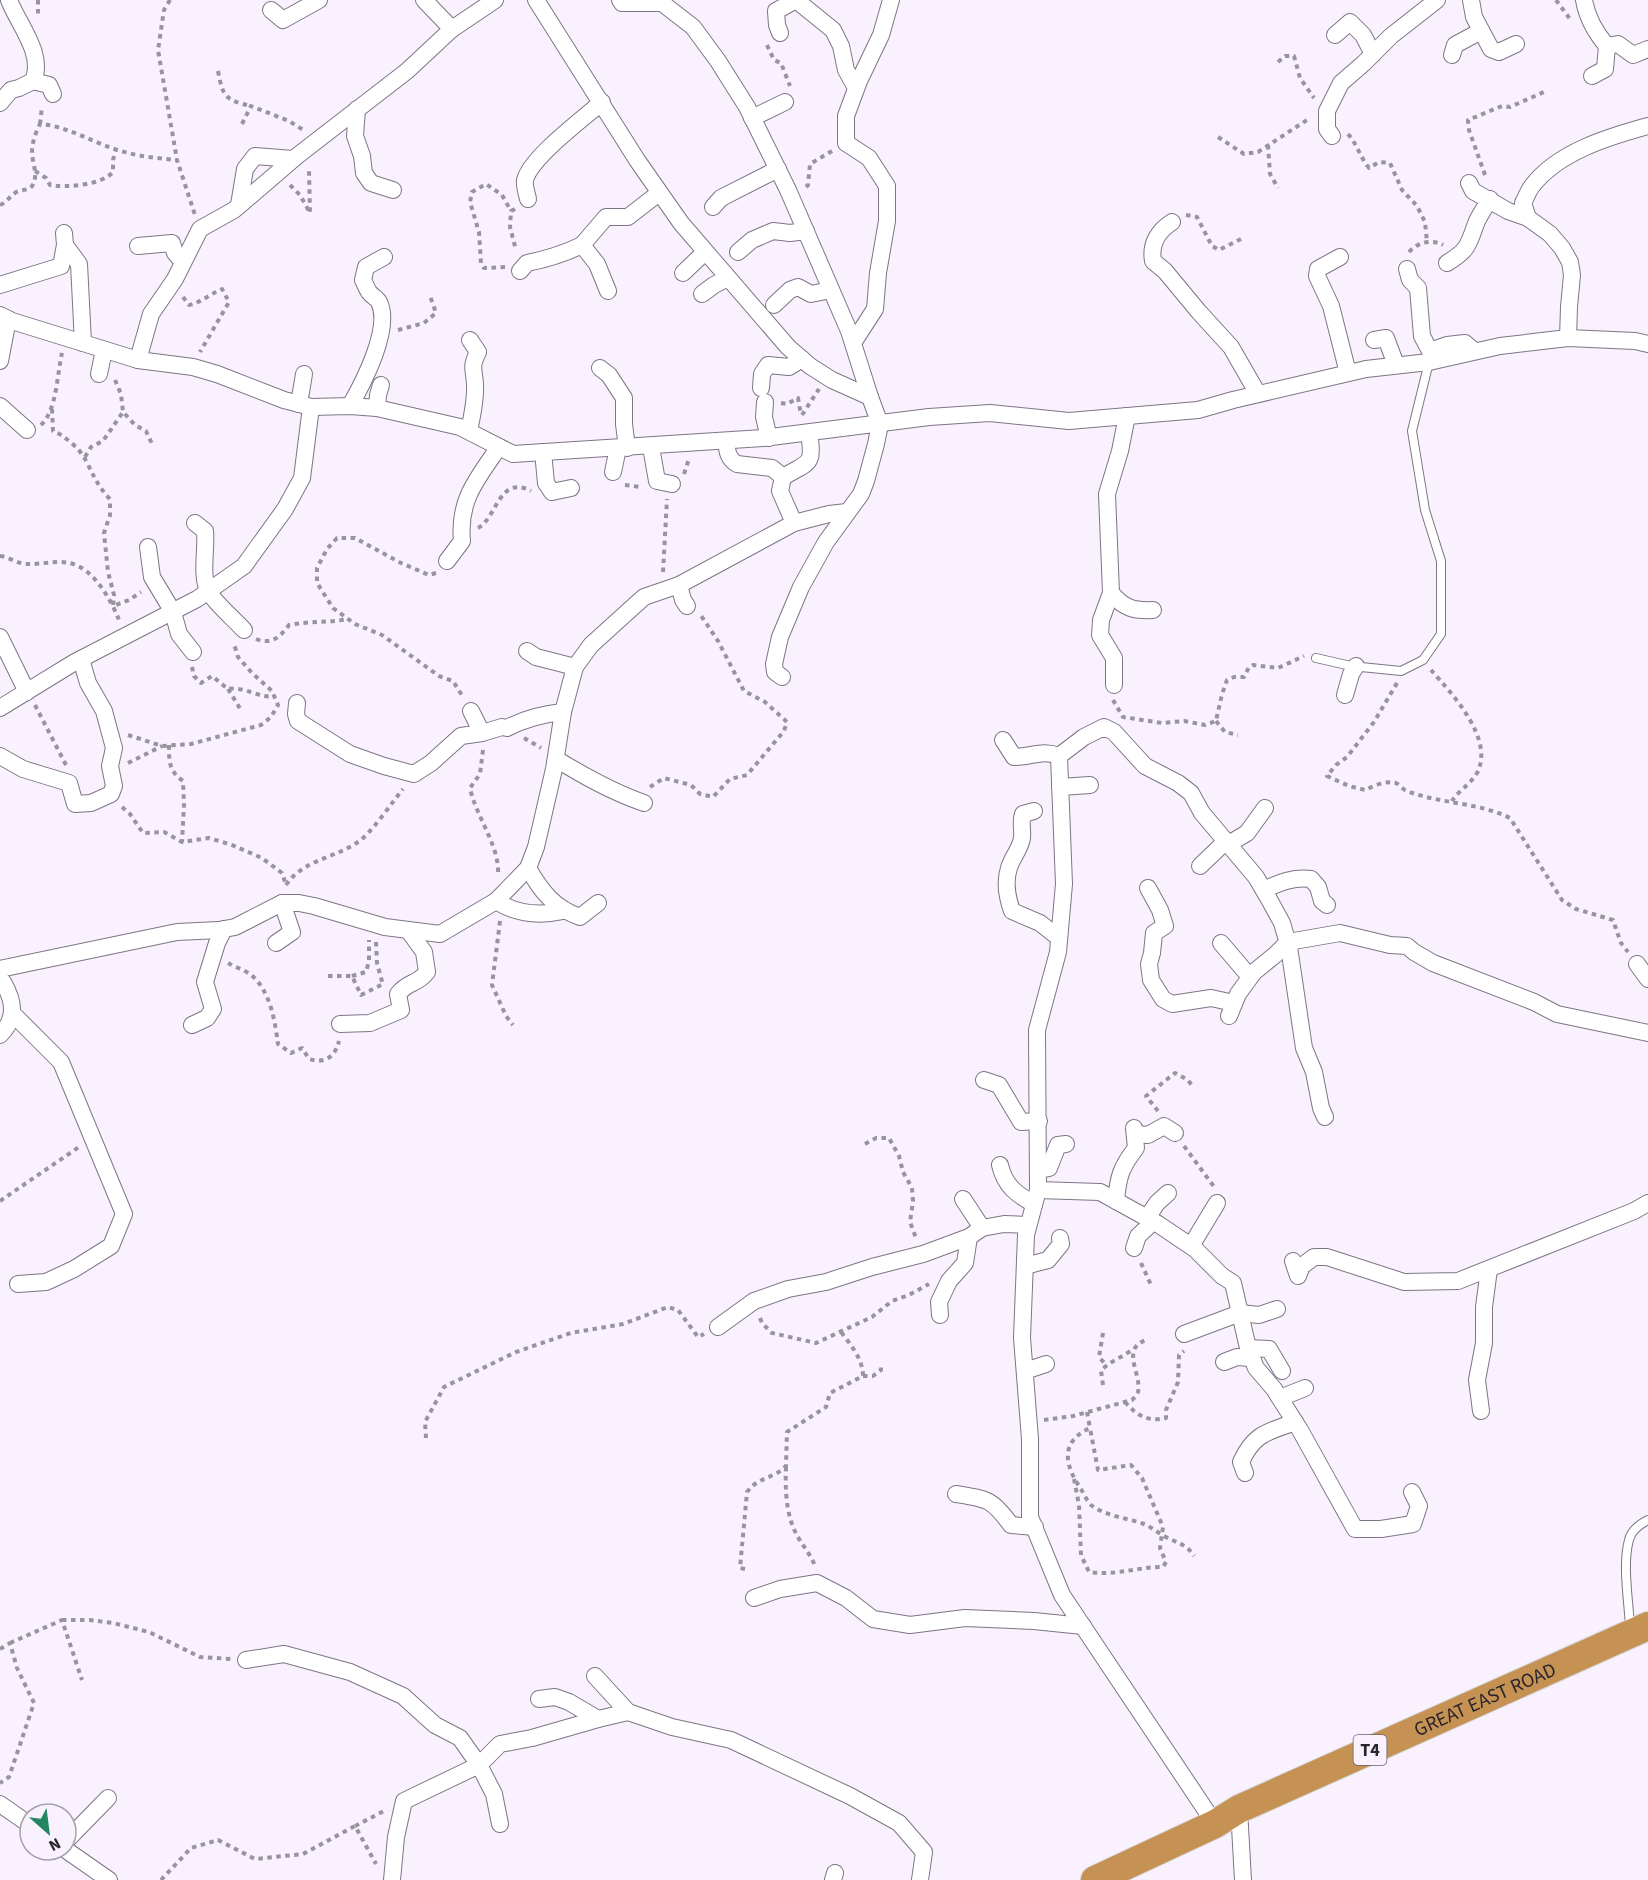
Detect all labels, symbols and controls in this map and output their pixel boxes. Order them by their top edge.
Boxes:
street label: GREAT EAST ROAD [1410,1656,1561,1744]
road number: T4 [1354,1735,1386,1765]
north arrow [18,1802,78,1862]
text: N [45,1832,64,1857]

